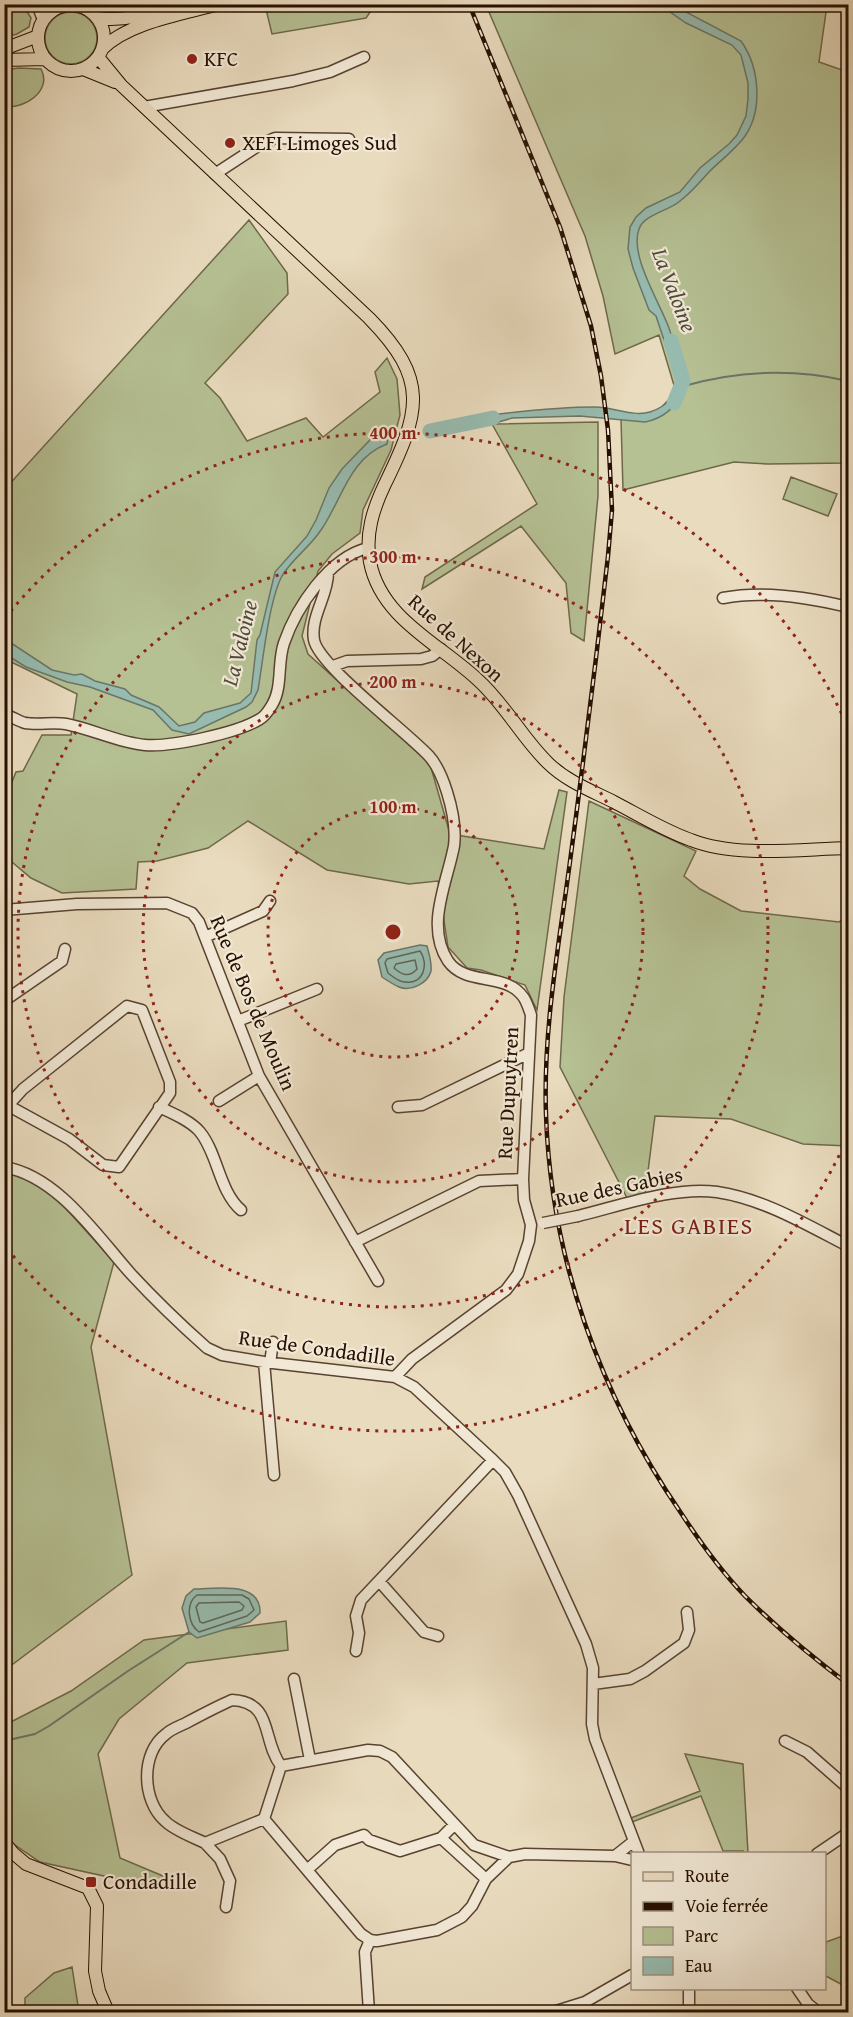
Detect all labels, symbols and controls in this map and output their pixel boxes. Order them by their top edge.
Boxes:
place label: KFC [204,43,238,74]
marker: KFC [185,52,199,66]
place label: XEFI Limoges Sud [242,127,398,158]
marker: XEFI Limoges Sud [223,136,237,150]
water label: La Valoine [644,243,706,337]
text: 400 m [369,419,417,446]
text: 300 m [369,543,417,570]
street label: Rue de Nexon [401,586,511,689]
water label: La Valoine [213,597,265,690]
text: 200 m [369,668,417,695]
text: 100 m [369,793,417,820]
street label: Rue de Bos de Moulin [203,910,304,1095]
centre of rings [383,922,403,942]
street label: Rue Dupuytren [489,1026,526,1160]
street label: Rue des Gabies [552,1158,685,1215]
district label: LES GABIES [624,1208,754,1243]
street label: Rue de Condadille [237,1321,397,1374]
legend [631,1852,826,1990]
text: Route [685,1862,729,1889]
place label: Condadille [103,1866,197,1897]
marker: Condadille [84,1875,98,1889]
text: Voie ferrée [685,1892,768,1919]
text: Parc [685,1922,718,1949]
text: Eau [685,1952,713,1979]

